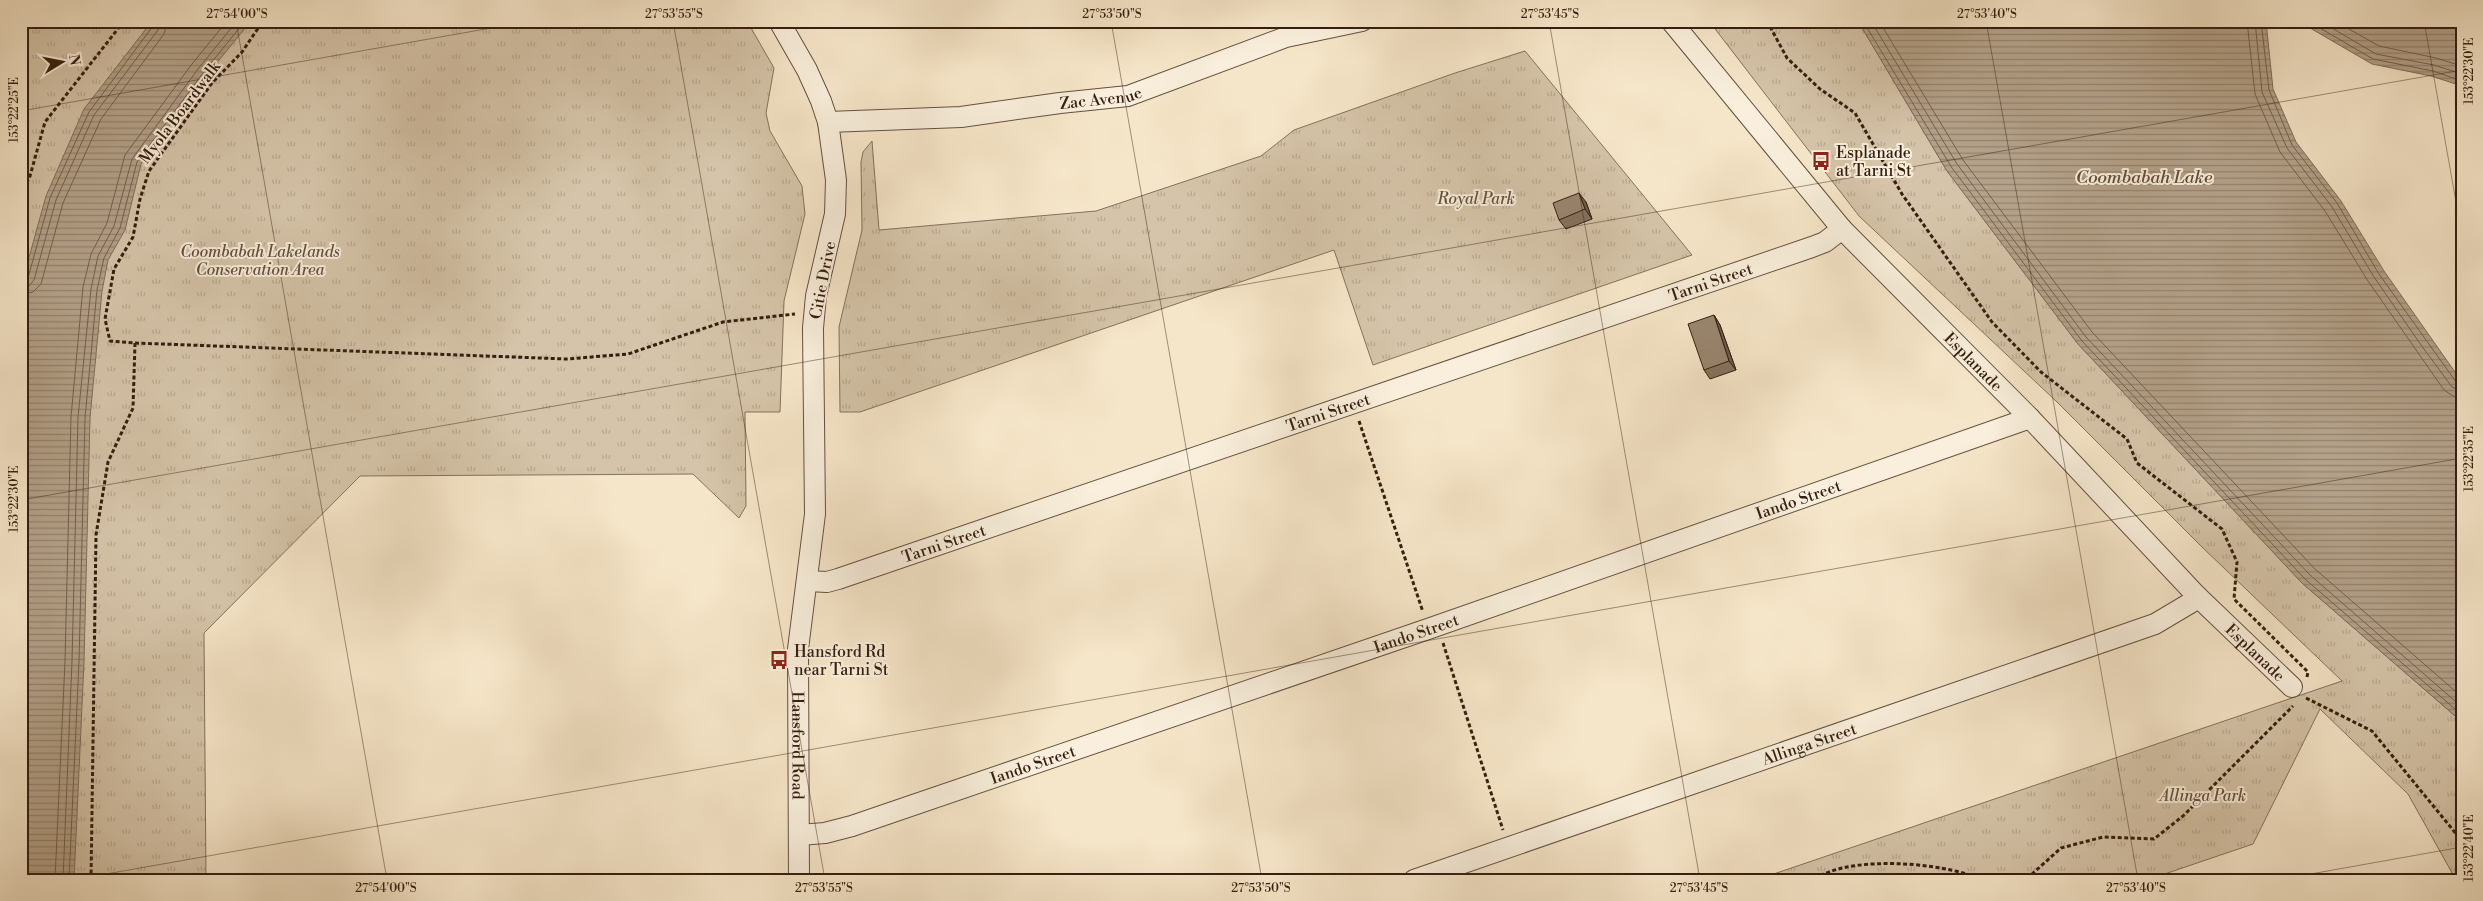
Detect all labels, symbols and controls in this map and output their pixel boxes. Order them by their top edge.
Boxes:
text: 27°54'00"S [206,7,268,22]
text: 27°53'55"S [645,7,703,22]
text: 27°53'50"S [1082,7,1142,22]
text: 27°53'45"S [1521,7,1579,22]
text: 27°53'40"S [1957,7,2017,22]
north arrow [38,38,88,88]
text: 153°22'30"E [2462,38,2477,104]
text: N [64,53,84,67]
street label: Myola Boardwalk [135,56,226,168]
text: 153°22'25"E [7,77,22,143]
street label: Zac Avenue [1059,83,1145,114]
place label: Esplanade at Tarni St [1836,143,1912,181]
bus stop icon: Esplanade at Tarni St [1810,150,1832,172]
water label: Coombabah Lake [2076,166,2213,189]
park label: Royal Park [1436,189,1515,209]
street label: Citie Drive [806,239,840,321]
park label: Coombabah Lakelands Conservation Area [180,242,340,280]
street label: Tarni Street [1666,259,1755,306]
street label: Esplanade [1939,328,2007,396]
street label: Tarni Street [1284,389,1373,437]
text: 153°22'35"E [2462,426,2477,492]
text: 153°22'30"E [7,466,22,532]
street label: Iando Street [1753,476,1844,524]
street label: Tarni Street [899,520,989,567]
street label: Iando Street [1371,610,1462,658]
street label: Esplanade [2221,620,2289,686]
place label: Hansford Rd near Tarni St [794,642,889,680]
bus stop icon: Hansford Rd near Tarni St [768,649,790,671]
street label: Hansford Road [787,691,808,800]
street label: Allinga Street [1759,719,1860,770]
street label: Iando Street [988,741,1079,789]
park label: Allinga Park [2158,786,2246,806]
text: 153°22'40"E [2462,814,2477,882]
text: 27°54'00"S [355,881,417,896]
text: 27°53'55"S [795,881,853,896]
text: 27°53'50"S [1231,881,1291,896]
text: 27°53'45"S [1670,881,1728,896]
text: 27°53'40"S [2106,881,2166,896]

